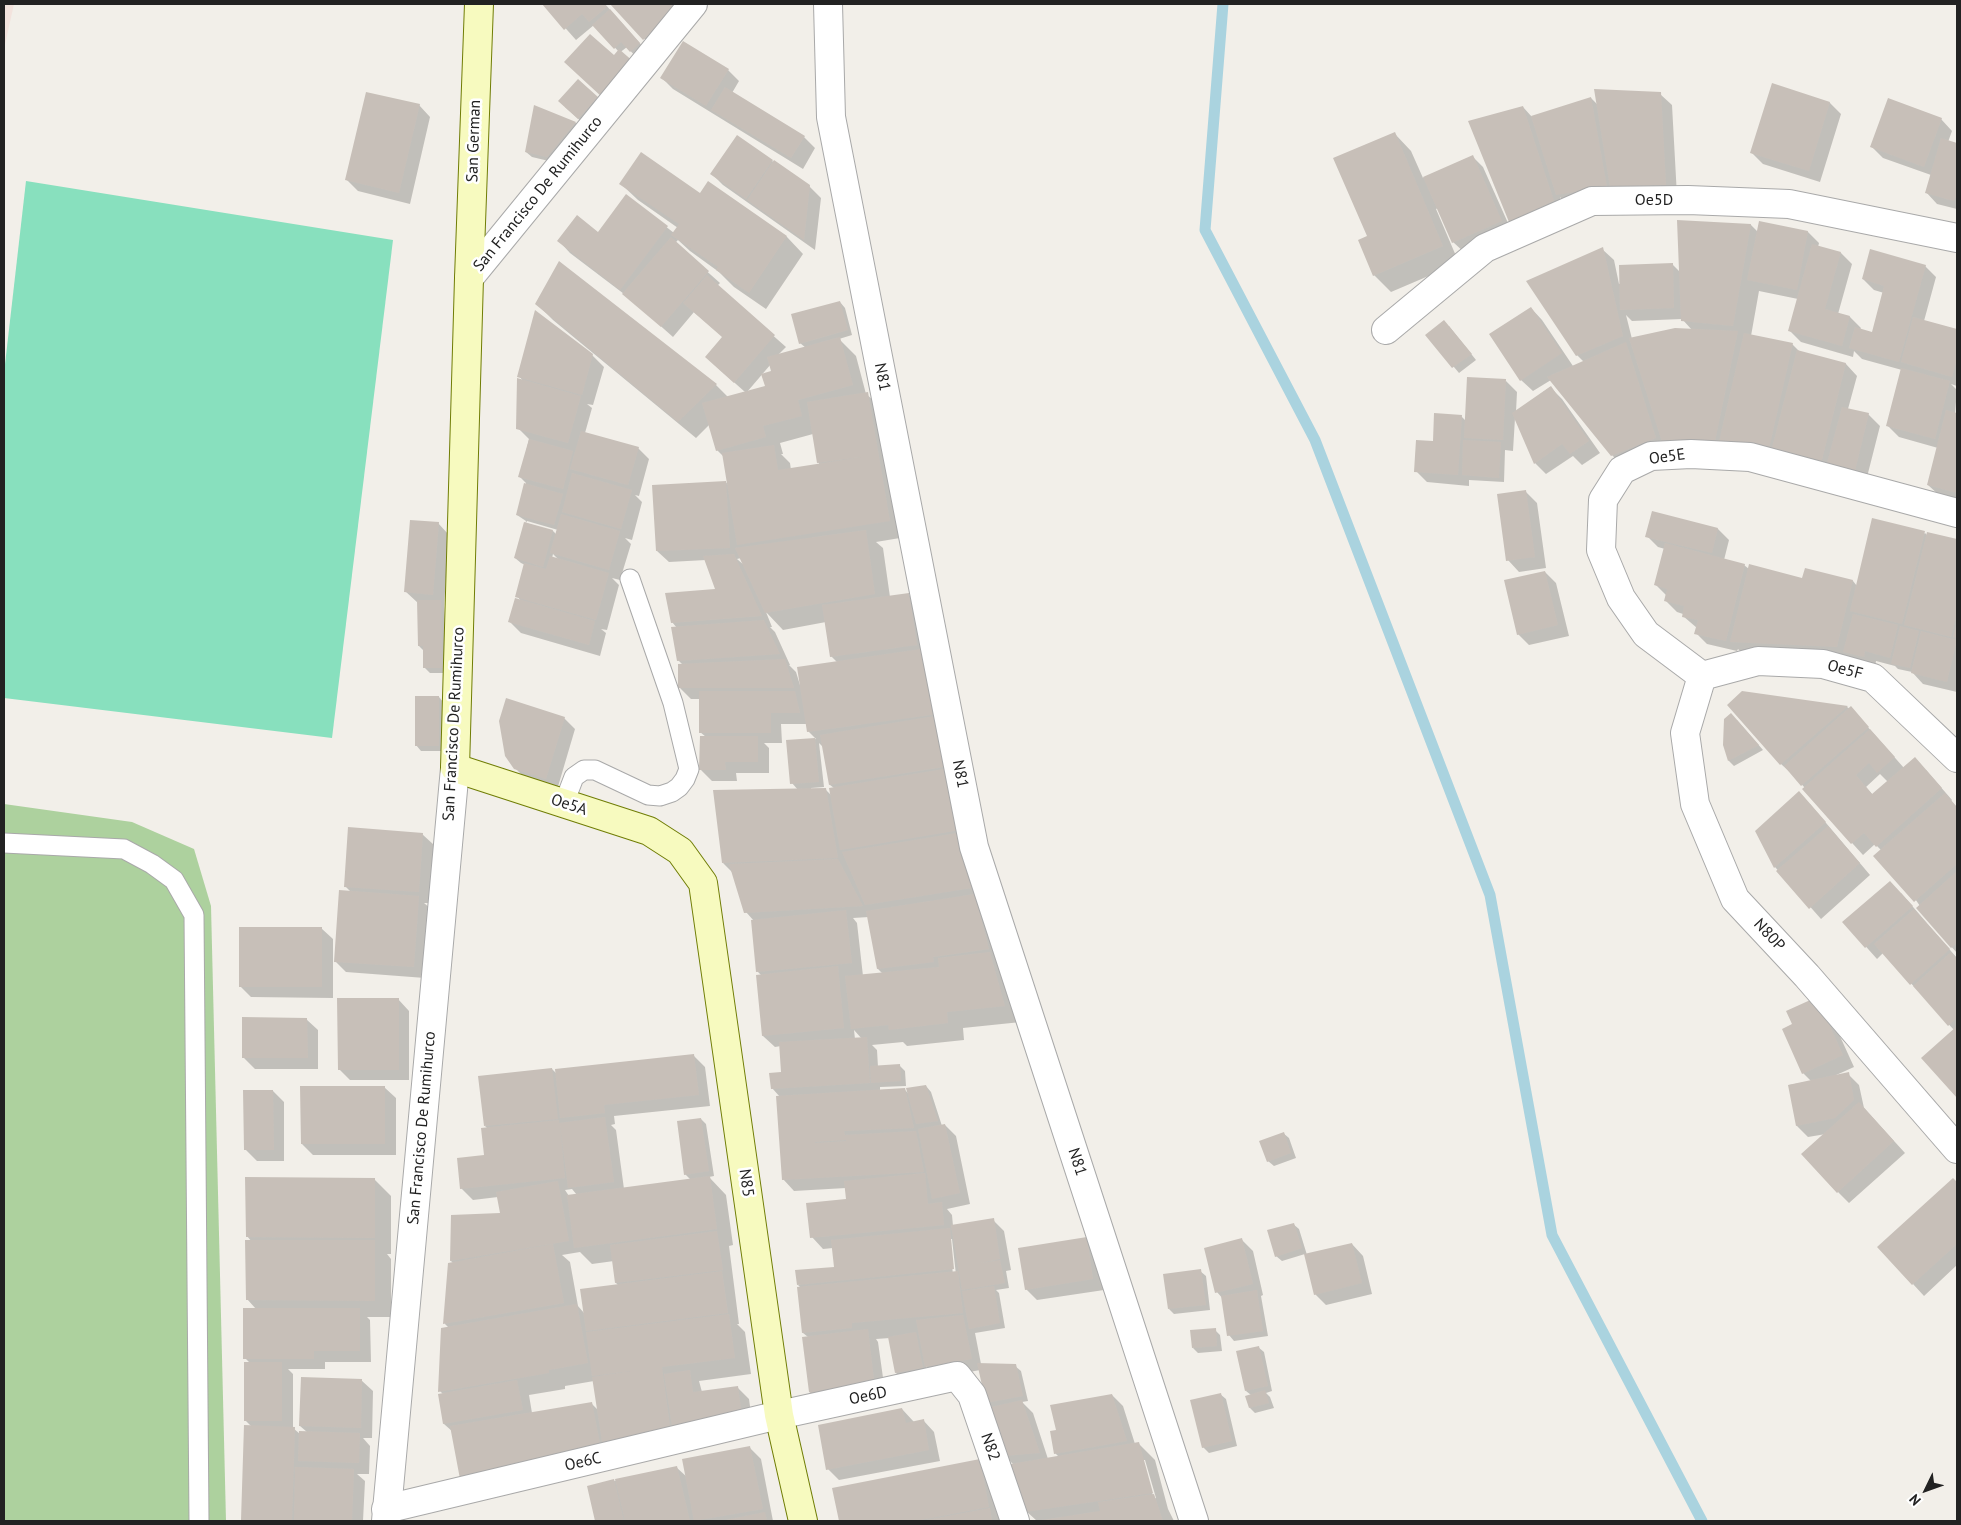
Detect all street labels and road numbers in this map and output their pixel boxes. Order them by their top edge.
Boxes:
street label: San German [463,99,485,183]
street label: San Francisco De Rumihurco [469,113,607,275]
street label: Oe5D [1635,190,1673,210]
street label: N81 [870,361,894,393]
street label: Oe5E [1648,445,1686,469]
street label: San Francisco De Rumihurco [439,627,469,821]
street label: Oe5F [1825,656,1865,684]
street label: N81 [948,758,972,790]
street label: Oe5A [548,790,590,820]
street label: N80P [1749,915,1789,955]
street label: San Francisco De Rumihurco [404,1030,440,1226]
street label: N81 [1064,1146,1090,1178]
street label: N85 [735,1168,757,1198]
street label: Oe6D [847,1383,889,1409]
street label: N82 [976,1431,1004,1463]
street label: Oe6C [563,1448,603,1476]

